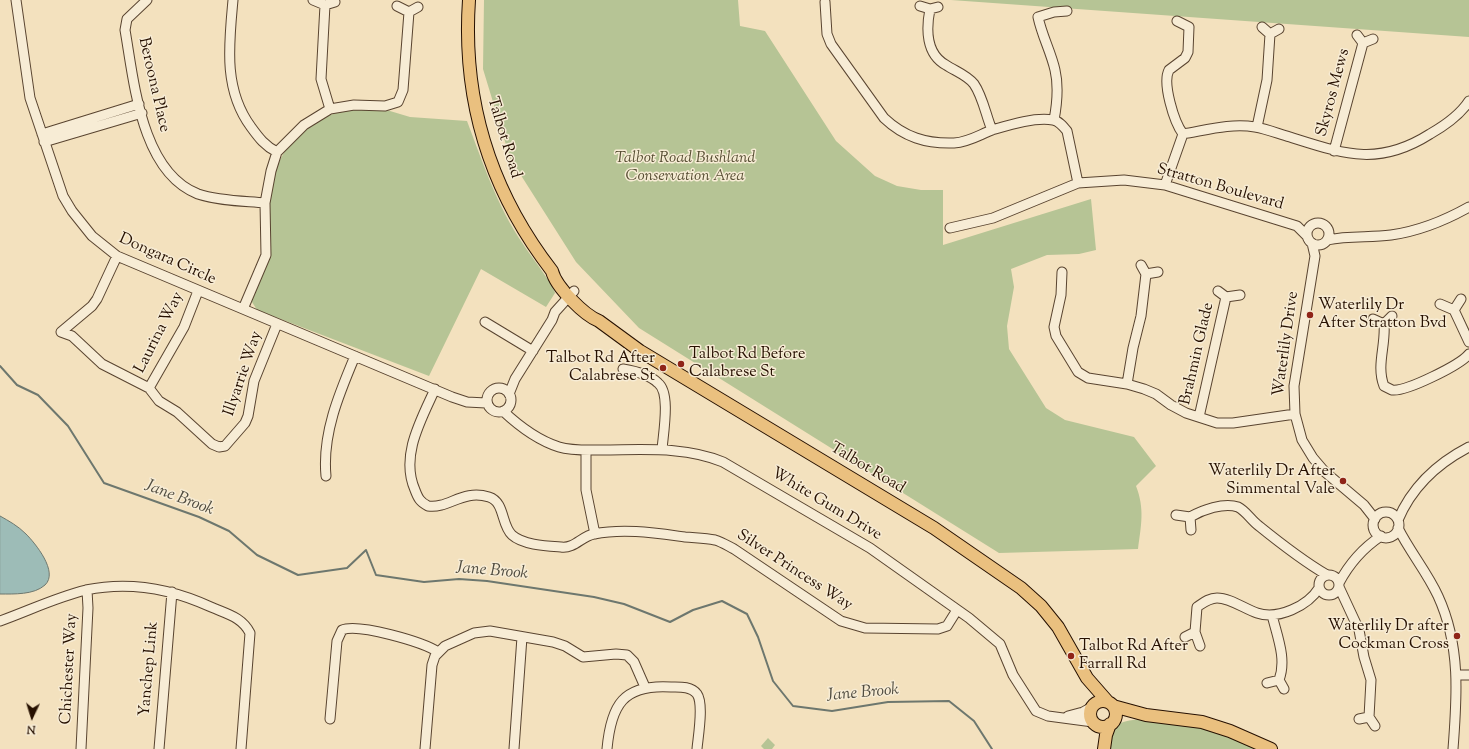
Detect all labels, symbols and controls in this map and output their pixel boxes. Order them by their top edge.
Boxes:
street label: Beroona Place [133,36,173,134]
street label: Skyros Mews [1313,47,1355,139]
street label: Talbot Road [482,95,524,181]
park label: Talbot Road Bushland Conservation Area [615,149,755,187]
street label: Stratton Boulevard [1154,161,1286,215]
street label: Dongara Circle [115,230,219,290]
street label: Laurina Way [131,289,189,377]
street label: Waterlily Drive [1270,290,1304,398]
place label: Waterlily Dr After Stratton Bvd [1318,296,1447,334]
street label: Brahmin Glade [1177,301,1219,407]
marker: Waterlily Dr After Stratton Bvd [1305,310,1315,320]
street label: Illyarrie Way [221,329,267,419]
place label: Talbot Rd Before Calabrese St [689,345,806,383]
place label: Talbot Rd After Calabrese St [546,349,655,387]
marker: Talbot Rd Before Calabrese St [676,359,686,369]
marker: Talbot Rd After Calabrese St [658,363,668,373]
street label: Talbot Road [826,439,908,499]
place label: Waterlily Dr After Simmental Vale [1208,462,1335,500]
street label: White Gum Drive [767,464,885,546]
marker: Waterlily Dr After Simmental Vale [1338,476,1348,486]
water label: Jane Brook [142,477,216,521]
street label: Silver Princess Way [732,526,856,616]
water label: Jane Brook [455,559,529,585]
street label: Chichester Way [58,613,82,725]
place label: Waterlily Dr after Cockman Cross [1328,617,1449,655]
street label: Yanchep Link [136,621,164,717]
marker: Waterlily Dr after Cockman Cross [1452,631,1462,641]
place label: Talbot Rd After Farrall Rd [1079,637,1188,675]
marker: Talbot Rd After Farrall Rd [1066,651,1076,661]
water label: Jane Brook [826,681,900,707]
north arrow [12,697,52,737]
text: N [26,721,36,737]

